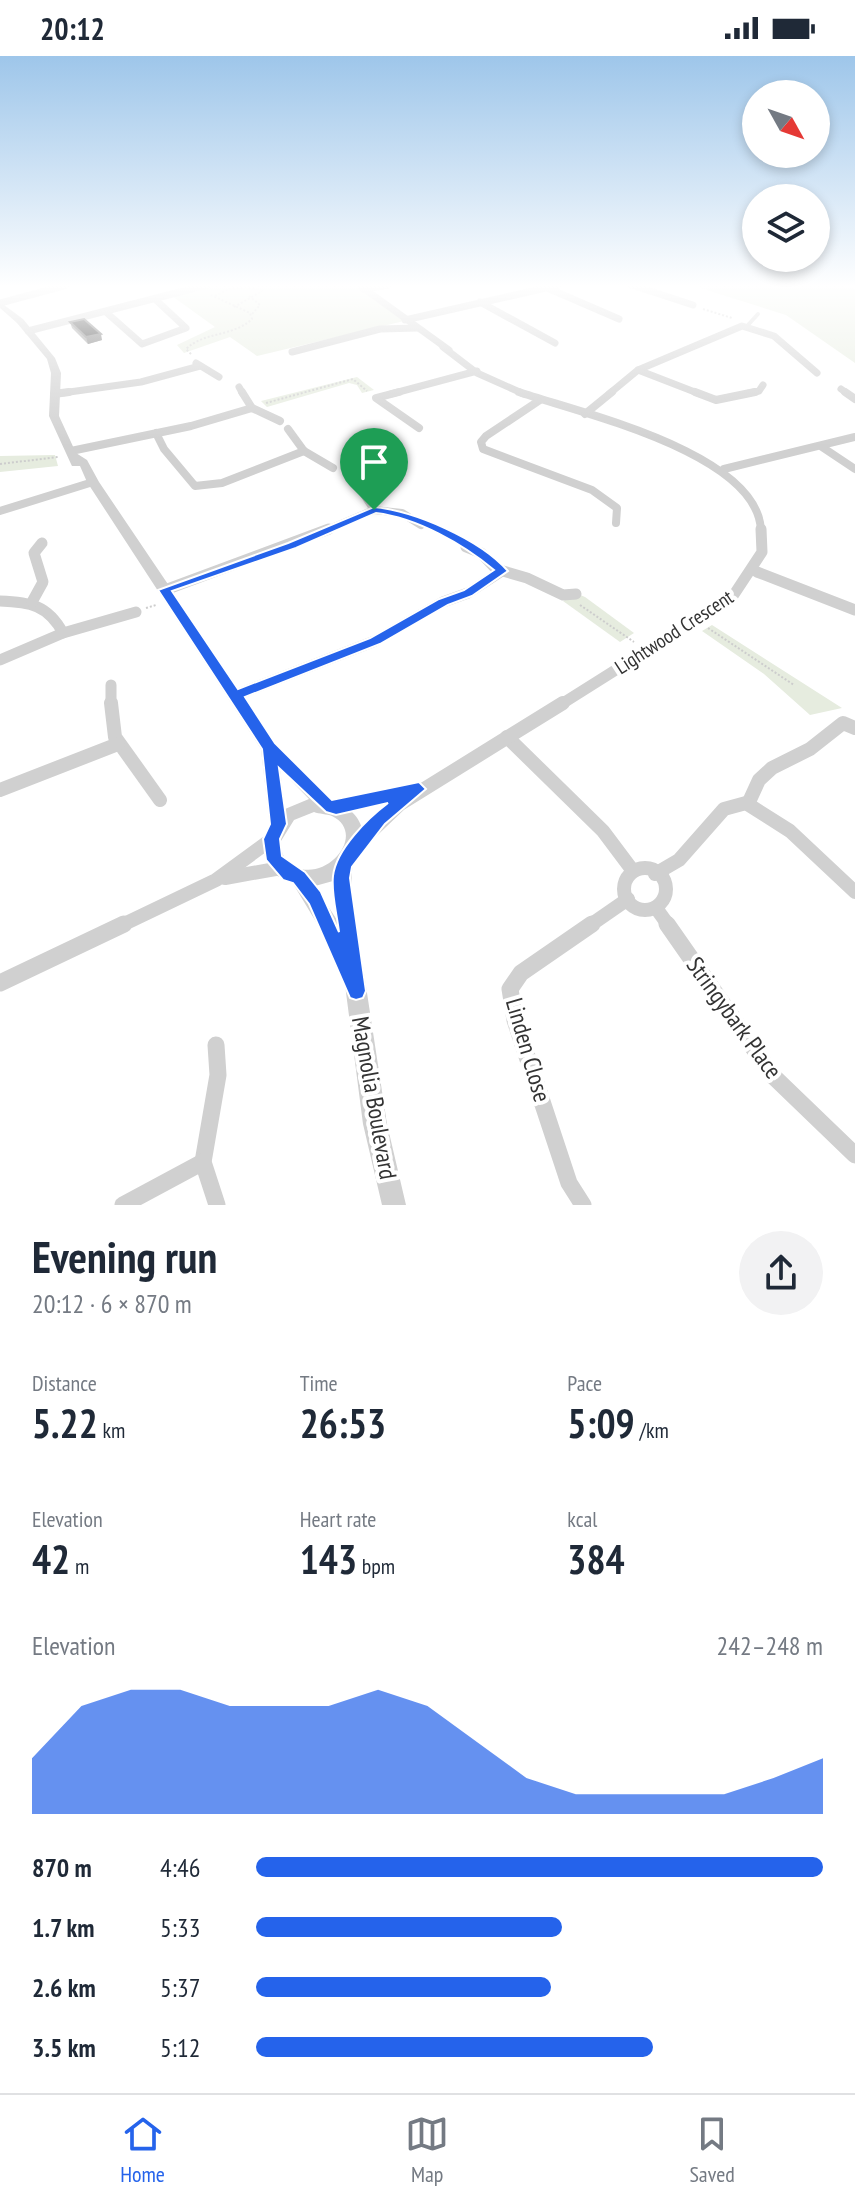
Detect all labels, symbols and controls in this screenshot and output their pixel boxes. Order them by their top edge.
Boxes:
text: 20:12 [40,9,105,48]
north arrow [742,80,830,168]
map controls [742,80,830,272]
button: layers [742,184,830,272]
pin [340,428,408,510]
icon: arrive [352,440,396,484]
street label: Lightwood Crescent [610,584,739,680]
street label: Stringybark Place [680,951,789,1085]
street label: Linden Close [499,994,558,1105]
street label: Magnolia Boulevard [345,1014,404,1182]
text: Evening run [32,1228,217,1285]
button: share [739,1231,823,1315]
text: 20:12 · 6 × 870 m [32,1287,192,1320]
text: Distance [32,1369,97,1397]
text: Time [300,1369,338,1397]
text: Pace [567,1369,602,1397]
text: 5.22 [32,1397,98,1449]
text: 26:53 [300,1397,386,1449]
text: 5:09 [567,1397,635,1449]
text: km [98,1416,125,1444]
text: /km [635,1416,669,1444]
text: Elevation [32,1505,103,1533]
text: Heart rate [300,1505,376,1533]
text: kcal [567,1505,597,1533]
text: 42 [32,1533,70,1585]
text: 143 [300,1533,357,1585]
text: 384 [567,1533,625,1585]
text: m [70,1552,89,1580]
text: bpm [357,1552,395,1580]
text: Elevation [32,1629,115,1662]
text: 242–248 m [717,1629,823,1662]
text: 870 m [32,1851,92,1884]
text: 4:46 [160,1851,200,1884]
text: 1.7 km [32,1911,95,1944]
text: 5:33 [160,1911,200,1944]
text: 2.6 km [32,1971,96,2004]
text: 5:37 [160,1971,200,2004]
text: 3.5 km [32,2031,96,2064]
text: 5:12 [160,2031,200,2064]
tab: Home [120,2112,165,2188]
tab: Map [405,2112,449,2188]
tab: Saved [689,2112,735,2188]

